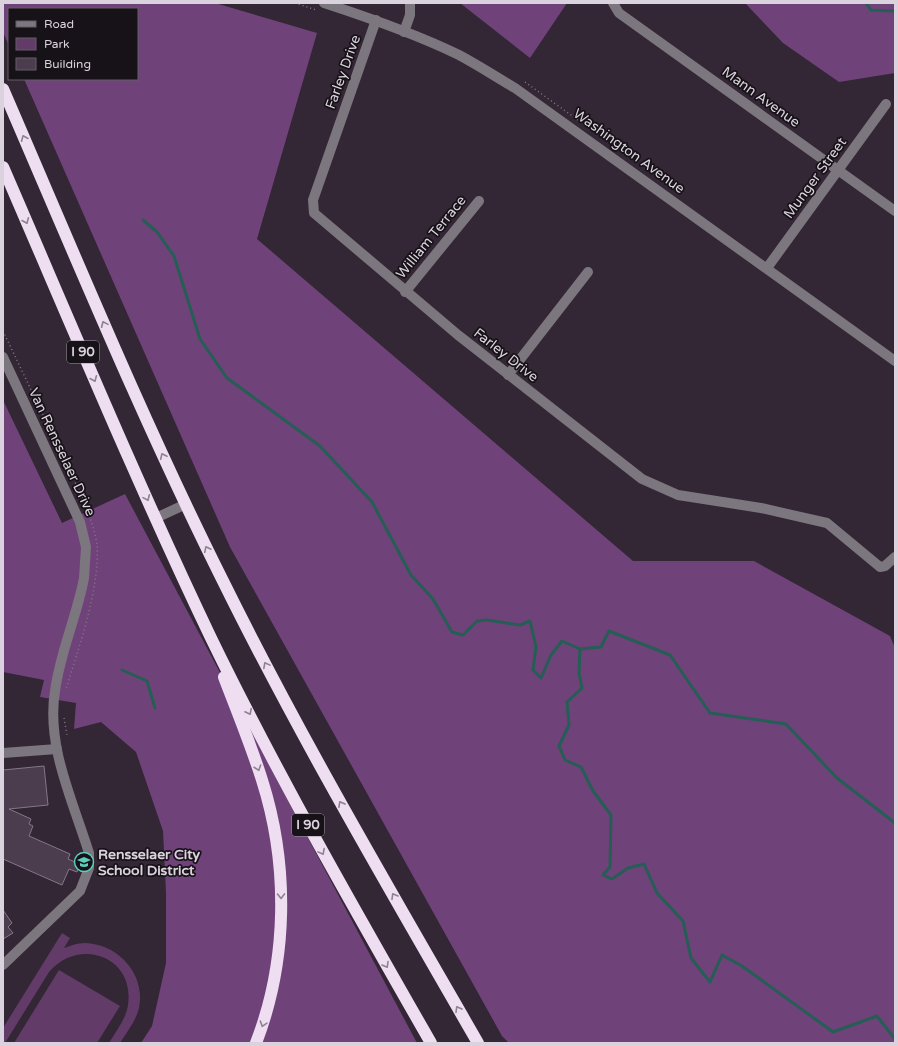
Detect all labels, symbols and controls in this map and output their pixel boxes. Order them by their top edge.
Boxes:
legend [8,8,138,80]
text: Road [44,17,74,31]
street label: Farley Drive [322,33,364,111]
text: Park [44,37,70,51]
text: Building [44,57,91,71]
street label: Mann Avenue [719,63,803,131]
street label: Washington Avenue [570,105,688,197]
street label: Munger Street [780,134,851,222]
one-way arrow [21,135,29,142]
street label: William Terrace [392,192,470,282]
one-way arrow [22,218,30,225]
one-way arrow [101,321,109,328]
street label: Farley Drive [470,324,542,386]
road number: I 90 [67,341,99,363]
one-way arrow [89,375,97,383]
street label: Van Rensselaer Drive [25,385,99,519]
one-way arrow [160,452,168,460]
one-way arrow [142,494,150,501]
one-way arrow [204,546,212,553]
one-way arrow [263,662,271,669]
one-way arrow [244,707,252,715]
one-way arrow [254,765,262,772]
one-way arrow [339,801,346,808]
road number: I 90 [292,814,324,836]
place label: Rensselaer City School District [98,846,201,879]
one-way arrow [317,847,325,855]
school or university icon: Rensselaer City School District [73,851,95,873]
one-way arrow [277,893,285,899]
one-way arrow [391,893,398,900]
one-way arrow [382,961,389,968]
one-way arrow [456,1006,463,1013]
one-way arrow [259,1020,267,1027]

